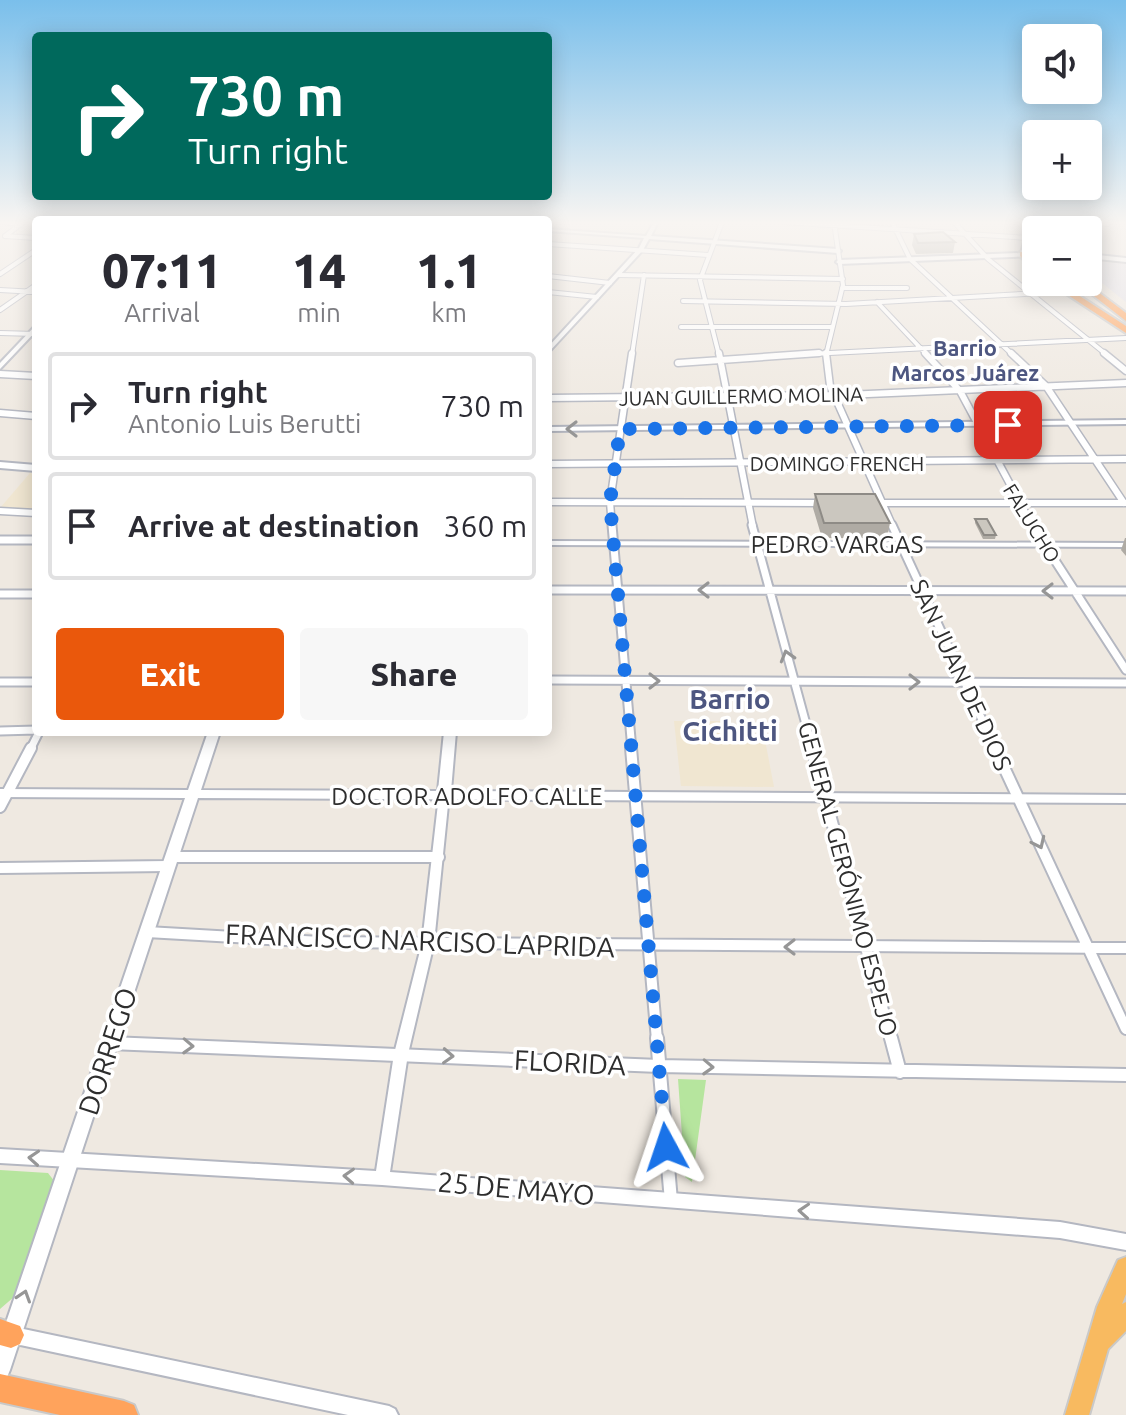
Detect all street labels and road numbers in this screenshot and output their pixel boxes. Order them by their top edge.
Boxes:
street label: JUAN GUILLERMO MOLINA [619,382,863,410]
street label: DOMINGO FRENCH [750,452,924,475]
street label: FALUCHO [999,479,1065,567]
street label: PEDRO VARGAS [751,531,923,558]
street label: SAN JUAN DE DIOS [905,575,1017,775]
street label: GENERAL GERÓNIMO ESPEJO [793,718,904,1039]
street label: DOCTOR ADOLFO CALLE [331,783,603,810]
street label: FRANCISCO NARCISO LAPRIDA [225,918,615,962]
street label: DORREGO [72,983,142,1119]
street label: FLORIDA [513,1044,627,1080]
street label: 25 DE MAYO [436,1166,596,1210]

